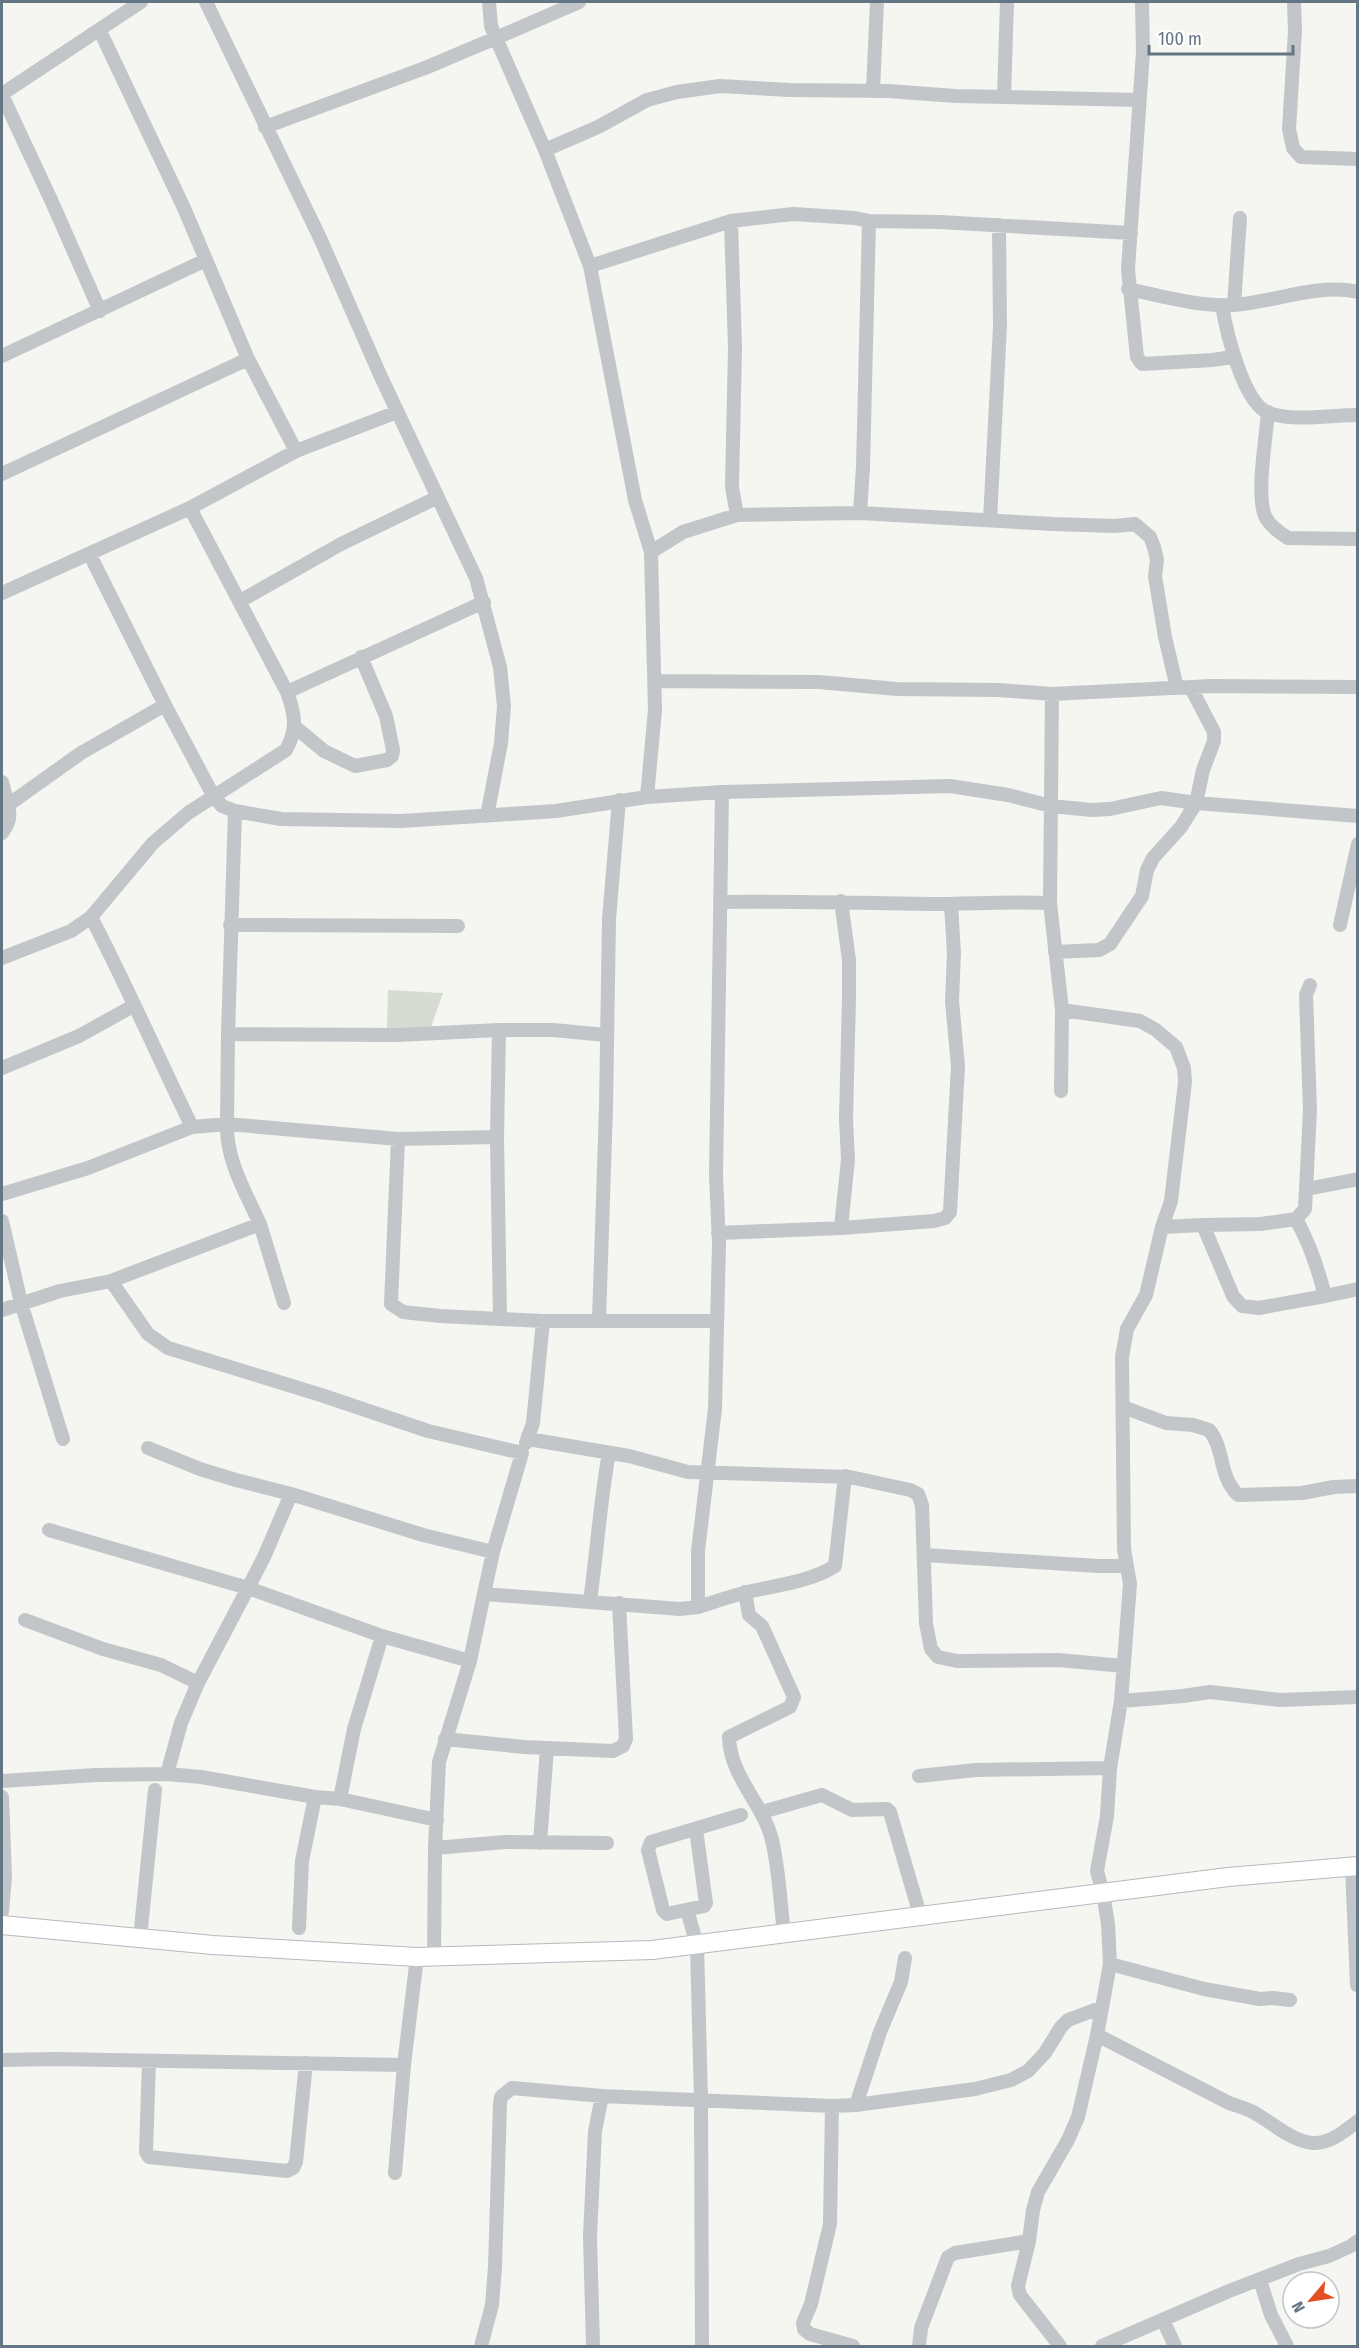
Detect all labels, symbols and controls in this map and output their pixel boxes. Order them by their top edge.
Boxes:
scale bar [1149,18,1293,56]
text: 100 m [1158,28,1202,50]
north arrow [1281,2270,1341,2330]
text: N [1288,2298,1309,2316]

